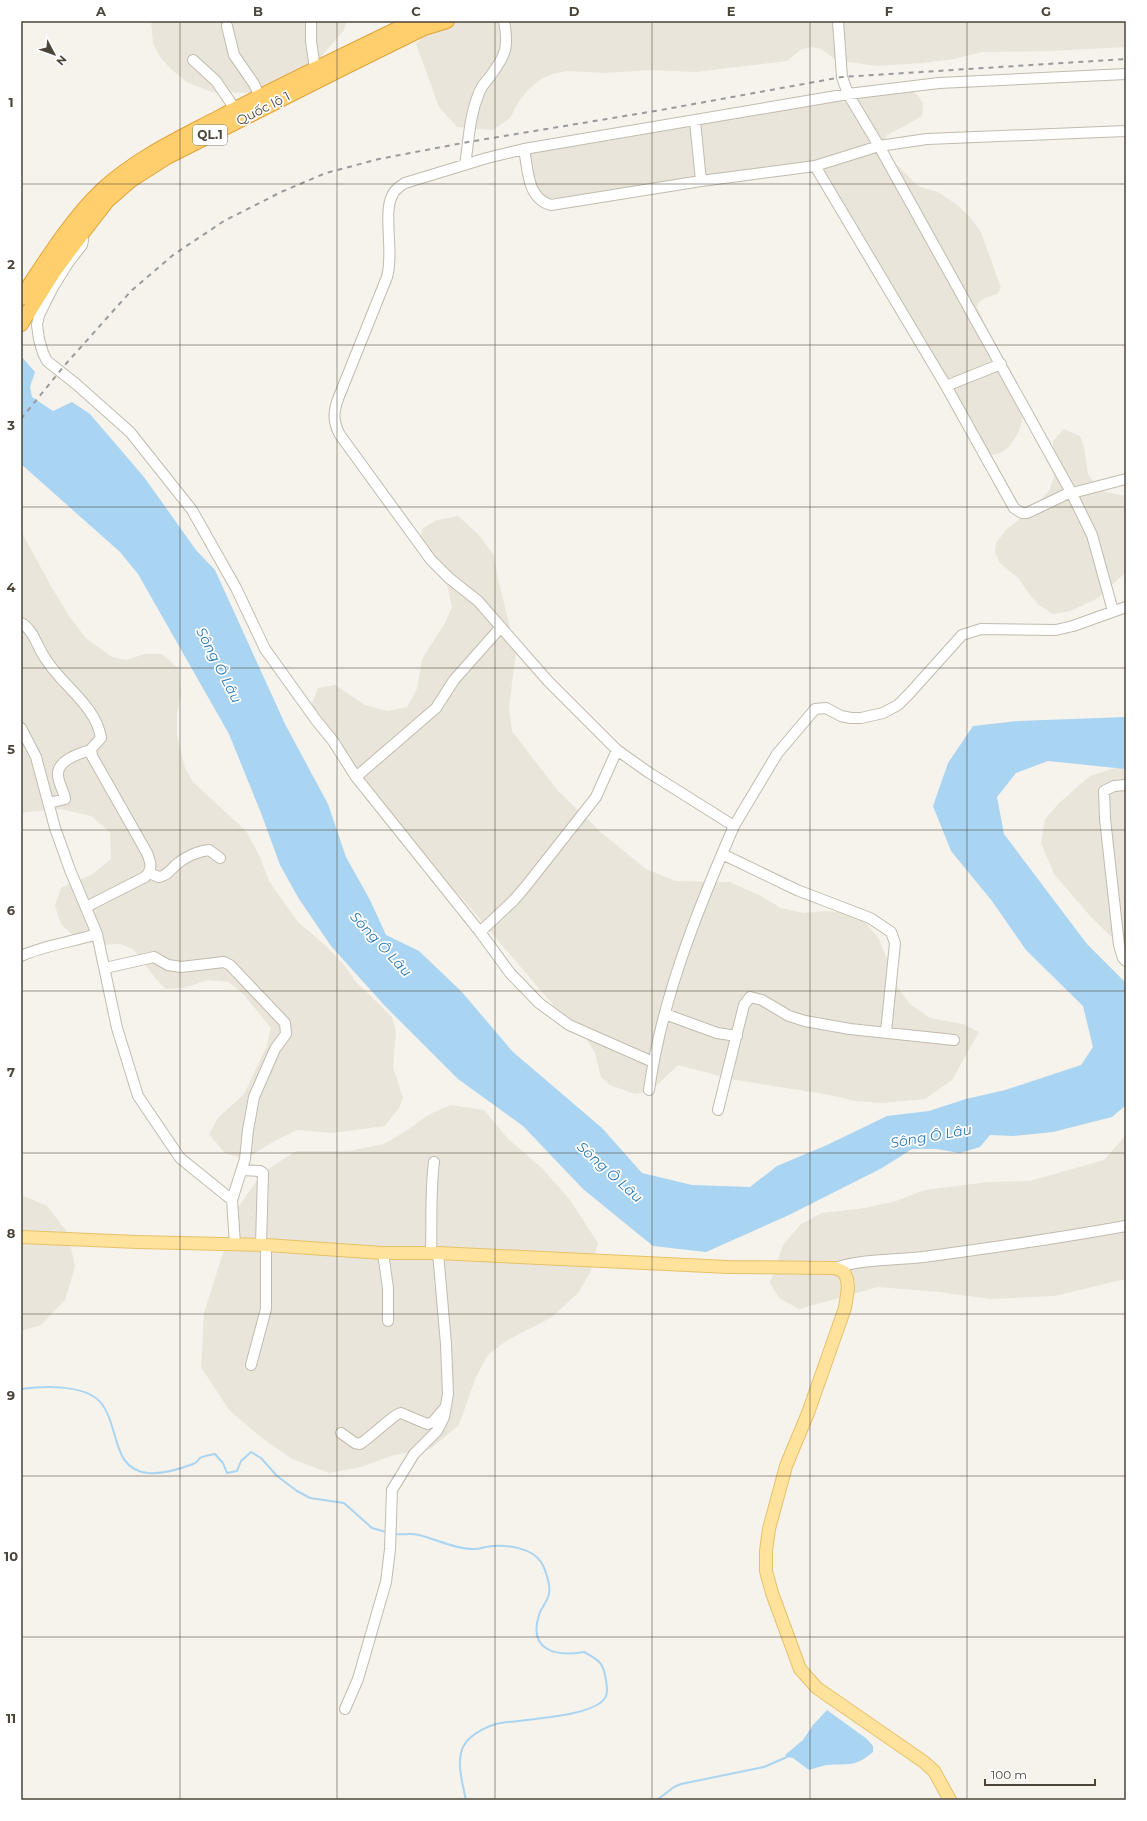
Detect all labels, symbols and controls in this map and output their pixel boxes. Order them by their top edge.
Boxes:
text: A [95,3,107,19]
text: B [253,3,263,19]
text: C [411,3,421,19]
text: D [569,3,580,19]
text: E [727,3,736,19]
text: F [885,3,893,19]
text: G [1041,3,1051,19]
north arrow [34,34,74,74]
text: N [53,53,70,69]
street label: Quốc lộ 1 [233,88,293,128]
text: 1 [8,94,14,110]
road number: QL.1 [193,125,227,145]
text: 2 [7,256,15,272]
text: 3 [6,417,15,433]
text: 4 [7,579,16,595]
water label: Sông Ô Lâu [192,624,246,706]
text: 5 [7,741,15,757]
text: 6 [7,902,16,918]
water label: Sông Ô Lâu [346,908,416,980]
text: 7 [7,1064,15,1080]
water label: Sông Ô Lâu [889,1120,973,1152]
water label: Sông Ô Lâu [573,1138,647,1206]
text: 8 [7,1225,16,1241]
text: 9 [7,1387,15,1403]
text: 10 [4,1548,18,1564]
text: 11 [6,1710,16,1726]
scale bar [985,1761,1095,1787]
text: 100 m [991,1767,1027,1782]

